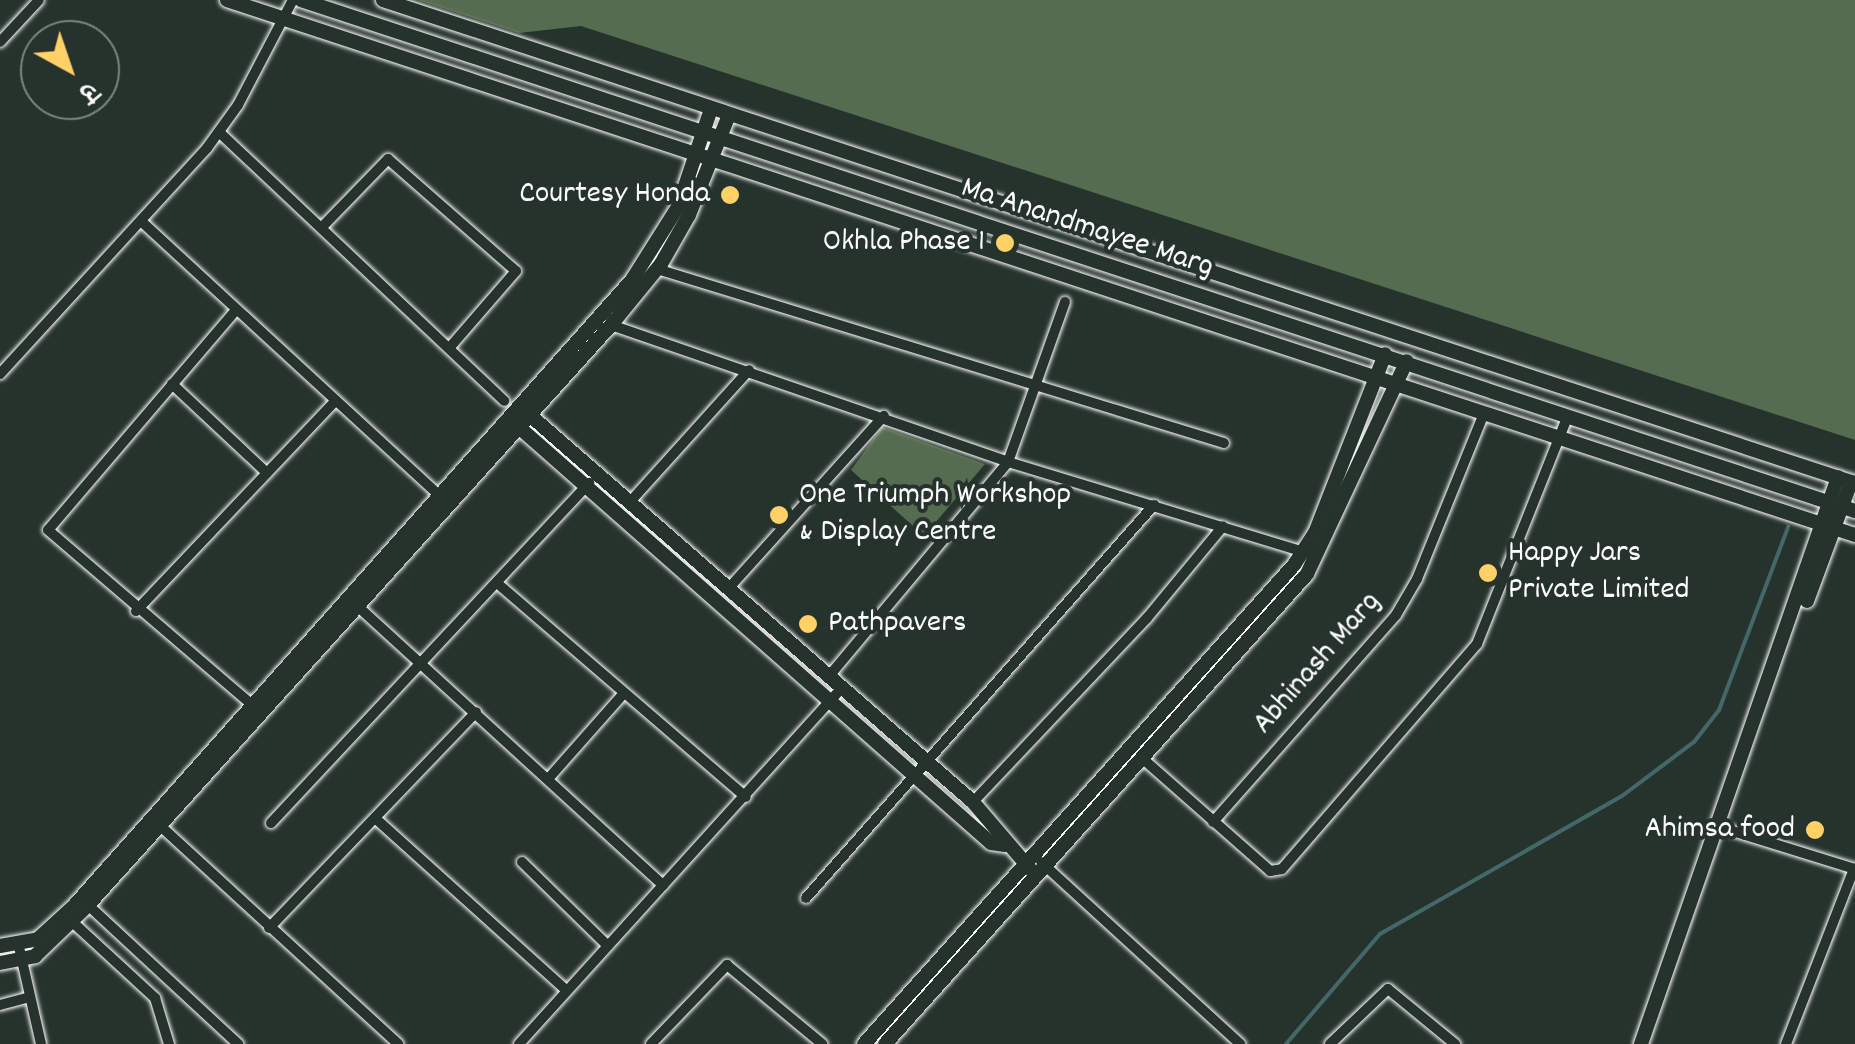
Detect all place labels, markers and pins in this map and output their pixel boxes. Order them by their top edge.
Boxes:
place label: Courtesy Honda [519,176,710,214]
marker: Courtesy Honda [719,184,741,206]
place label: Okhla Phase 1 [823,224,985,262]
marker: Okhla Phase 1 [994,232,1016,254]
place label: One Triumph Workshop & Display Centre [799,478,1071,553]
marker: One Triumph Workshop & Display Centre [768,504,790,526]
place label: Happy Jars Private Limited [1508,536,1690,611]
marker: Happy Jars Private Limited [1477,562,1499,584]
place label: Pathpavers [828,605,967,643]
marker: Pathpavers [797,613,819,635]
place label: Ahimsa food [1644,811,1795,849]
marker: Ahimsa food [1804,819,1826,841]

